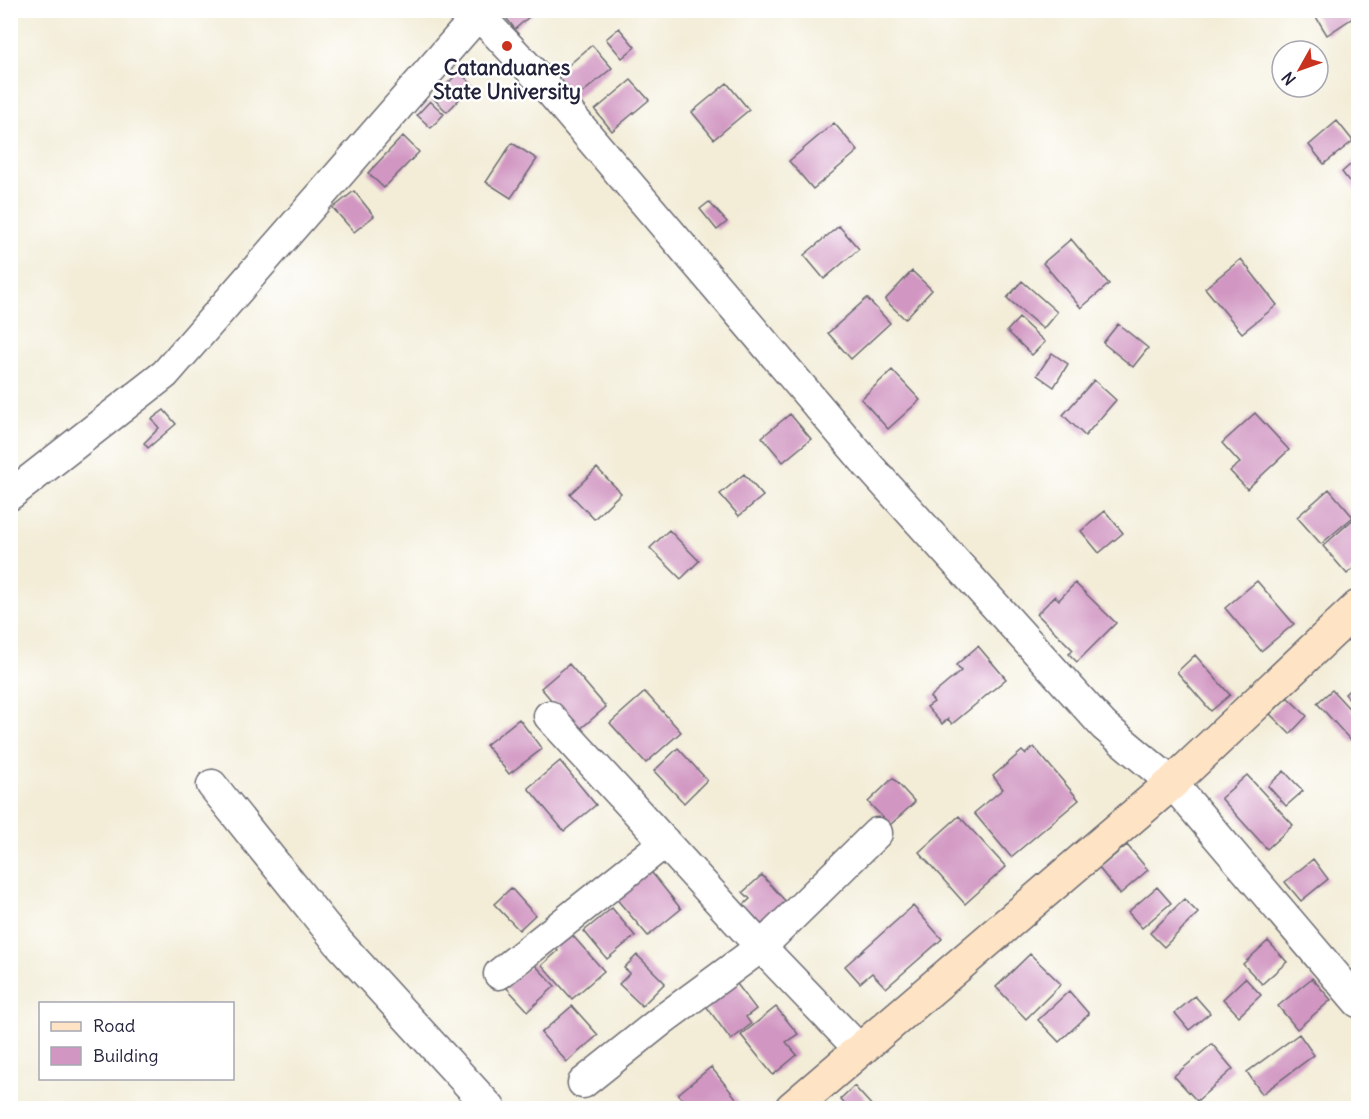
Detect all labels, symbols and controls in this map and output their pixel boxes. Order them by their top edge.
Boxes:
marker: Catanduanes State University [500,39,514,53]
north arrow [1270,39,1330,99]
place label: Catanduanes State University [433,54,581,105]
text: N [1277,68,1300,89]
legend [39,1002,234,1080]
text: Road [93,1014,136,1037]
text: Building [93,1044,158,1067]

